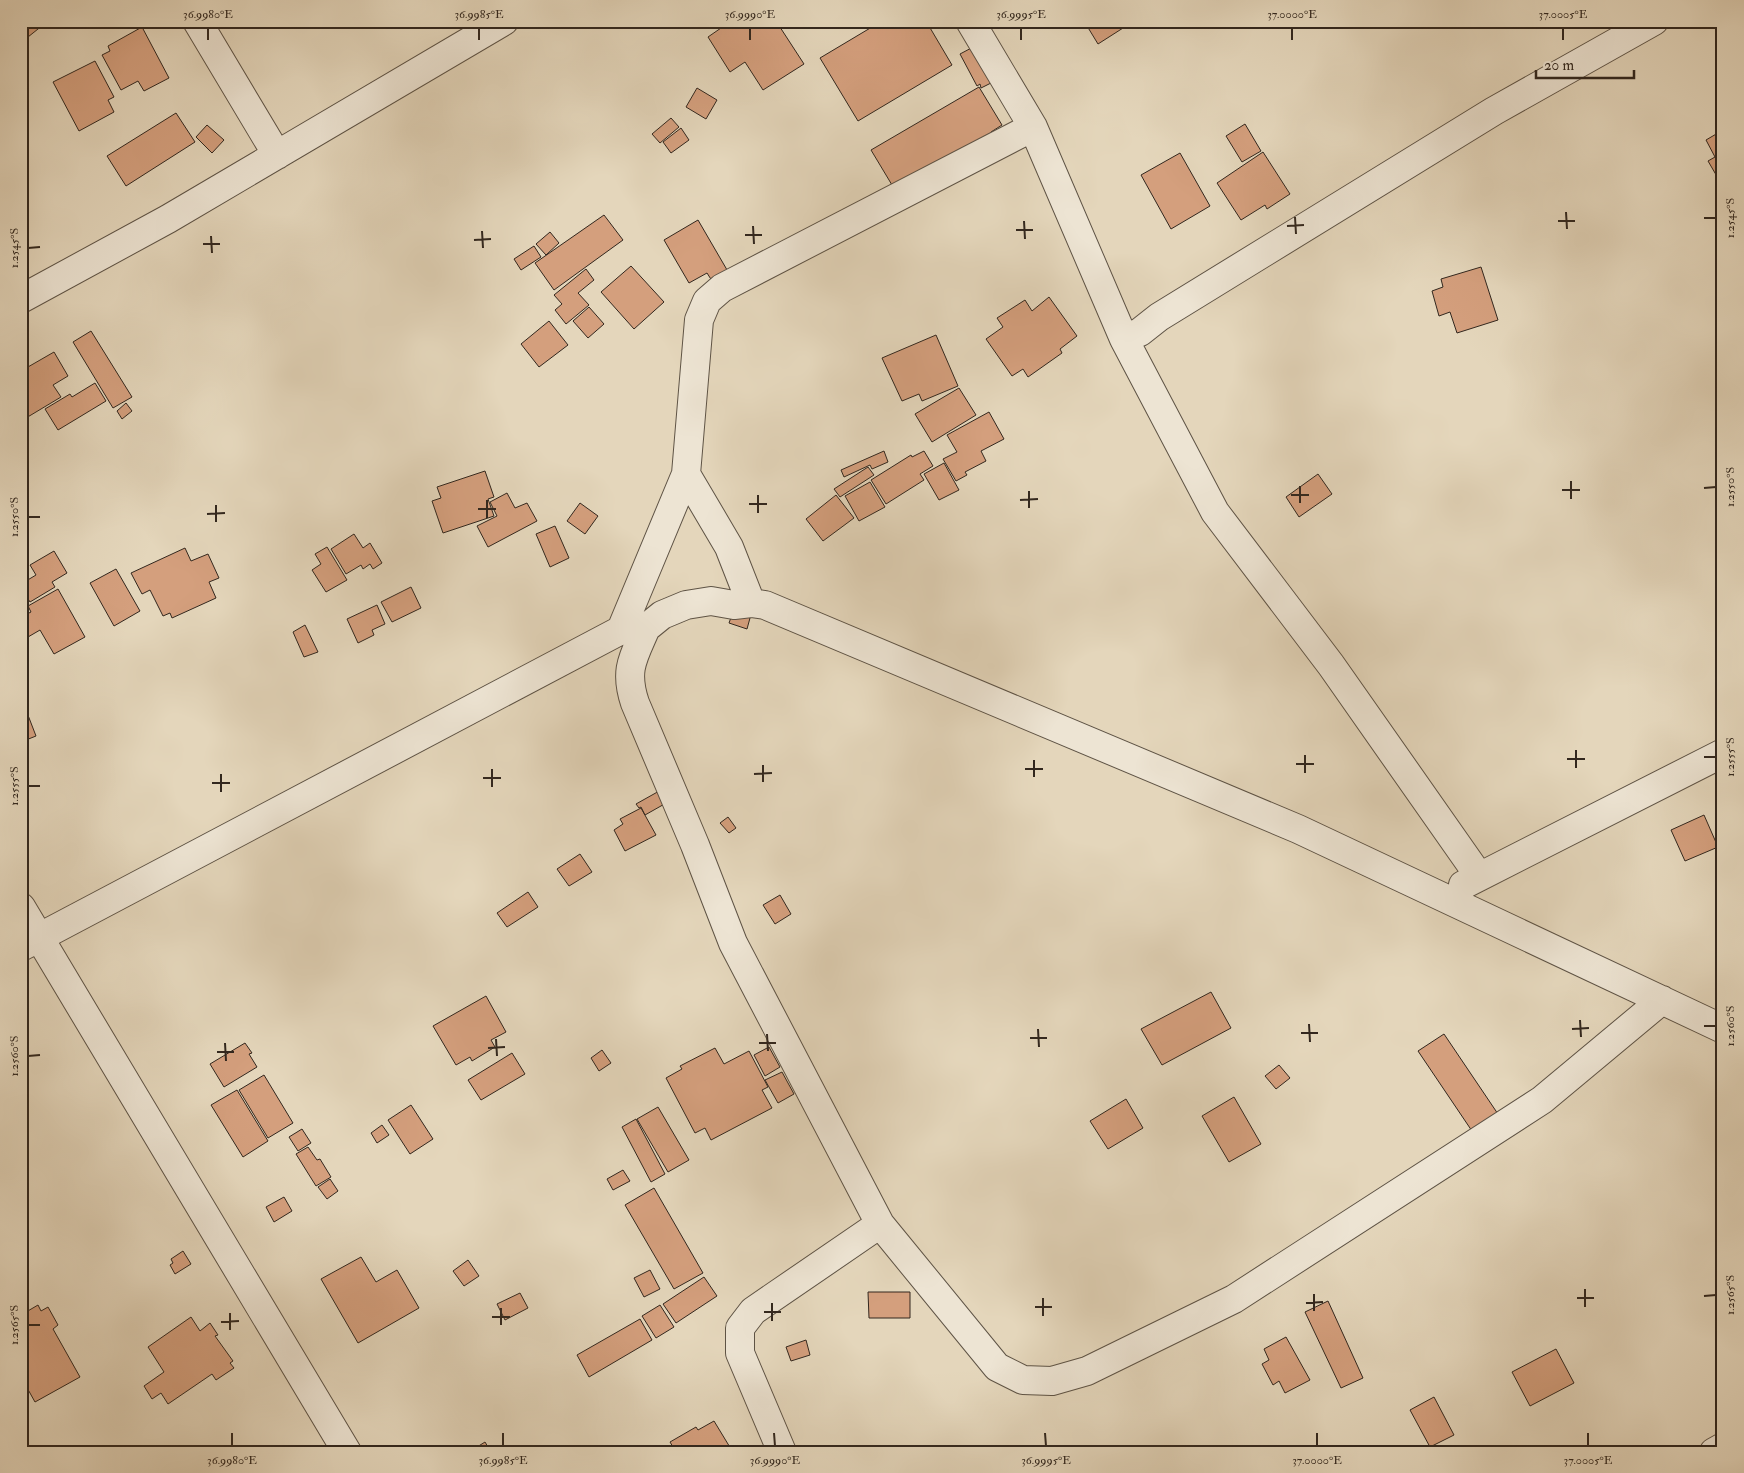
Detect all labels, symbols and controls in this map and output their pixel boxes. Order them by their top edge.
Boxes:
text: 36.9980°E [183,7,233,22]
text: 36.9985°E [454,7,504,22]
text: 36.9990°E [725,7,776,22]
text: 36.9995°E [996,7,1046,22]
text: 37.0000°E [1267,7,1317,22]
text: 37.0005°E [1539,7,1588,22]
scale bar [1536,48,1634,80]
text: 20 m [1544,56,1574,75]
text: 1.2545°S [1723,198,1738,238]
text: 1.2545°S [7,228,22,268]
text: 1.2550°S [1723,467,1738,507]
text: 1.2550°S [7,497,22,537]
text: 1.2555°S [1723,737,1738,777]
text: 1.2555°S [7,766,22,806]
text: 1.2560°S [1723,1005,1738,1047]
text: 1.2560°S [7,1035,22,1077]
text: 1.2565°S [1723,1275,1738,1315]
text: 1.2565°S [7,1305,22,1345]
text: 36.9980°E [207,1453,257,1468]
text: 36.9985°E [478,1453,528,1468]
text: 36.9990°E [750,1453,801,1468]
text: 36.9995°E [1021,1453,1071,1468]
text: 37.0000°E [1292,1453,1342,1468]
text: 37.0005°E [1564,1453,1613,1468]

